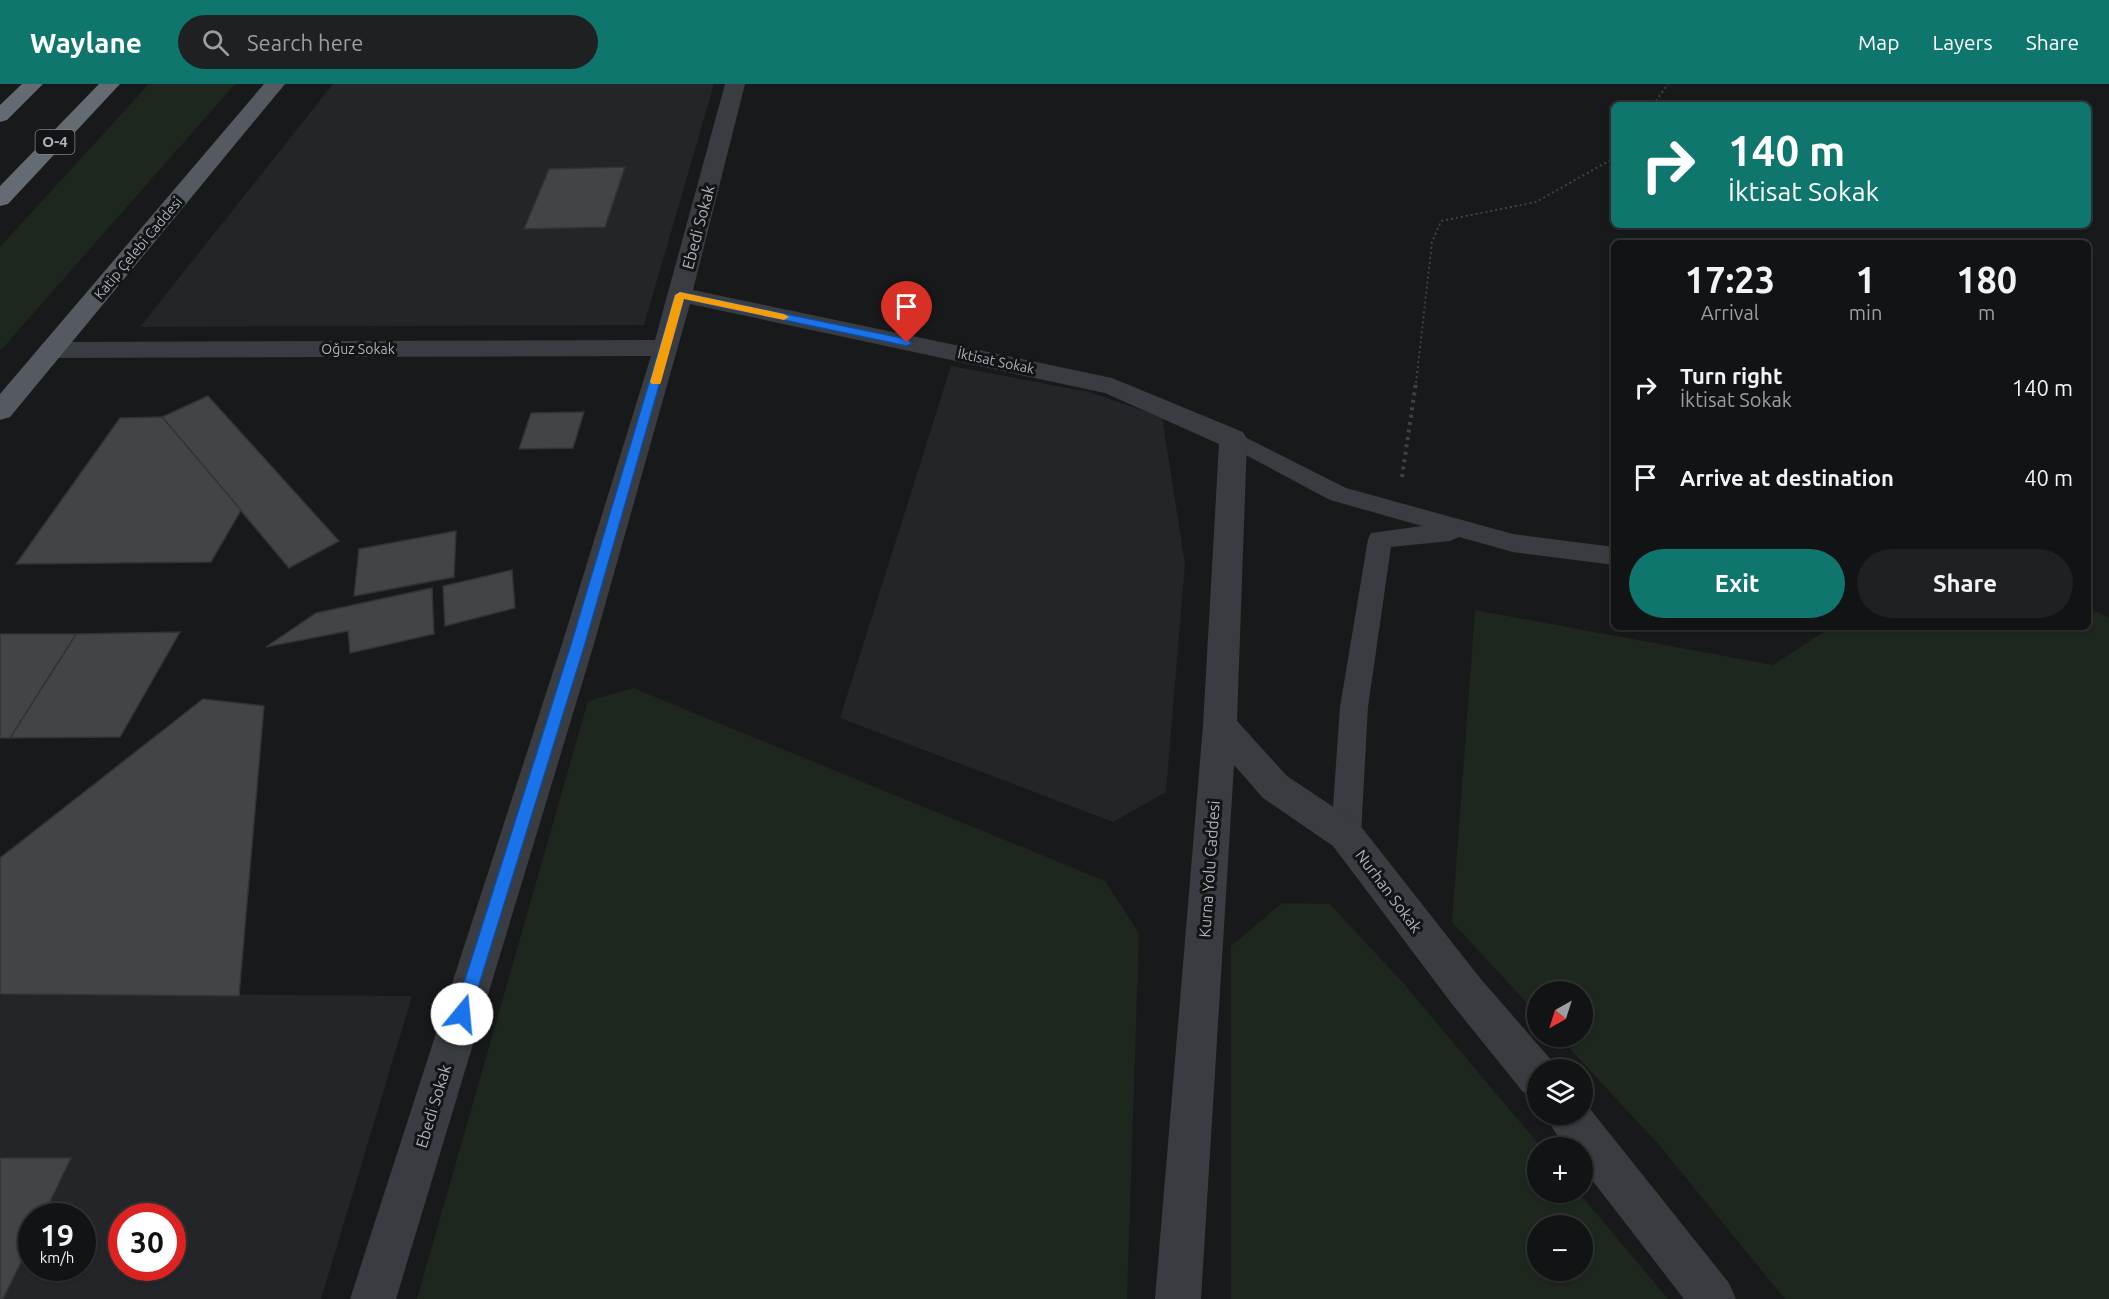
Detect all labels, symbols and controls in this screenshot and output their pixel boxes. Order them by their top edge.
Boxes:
search box [178,15,598,69]
icon: search [199,26,232,59]
text: Waylane [30,27,142,58]
text: Search here [247,30,363,55]
text: Map [1858,30,1899,54]
text: Layers [1932,30,1993,54]
text: Share [2026,30,2079,54]
icon: right [1629,126,1707,204]
text: 140 m [1728,127,1845,174]
road number: O-4 [36,130,74,154]
text: İktisat Sokak [1728,176,1879,206]
street label: Ebedi Sokak [678,183,718,271]
street label: Katip Çelebi Caddesi [91,194,185,302]
text: 17:23 [1685,259,1775,300]
text: 1 [1855,259,1876,300]
text: 180 [1956,259,2017,300]
pin [881,281,932,343]
icon: arrive [890,290,923,323]
text: Arrival [1701,301,1759,324]
text: min [1849,301,1882,324]
text: m [1978,301,1995,324]
street label: Oğuz Sokak [321,341,395,357]
street label: İktisat Sokak [956,345,1036,377]
text: Turn right [1680,363,1782,388]
icon: right [1629,371,1662,404]
text: 140 m [2012,375,2073,400]
text: İktisat Sokak [1680,388,1792,411]
icon: arrive [1629,461,1662,494]
text: Arrive at destination [1680,465,1894,490]
text: 40 m [2024,465,2073,490]
button: Exit [1629,549,1845,618]
button: Share [1857,549,2073,618]
street label: Kurna Yolu Caddesi [1195,800,1223,938]
street label: Nurhan Sokak [1352,846,1426,936]
north arrow [1527,981,1593,1047]
map controls [1527,981,1593,1281]
position arrow [430,982,494,1046]
button: layers [1527,1059,1593,1125]
street label: Ebedi Sokak [412,1062,454,1150]
button: + [1527,1137,1593,1203]
speed limit sign: 30 [108,1203,186,1281]
button: − [1527,1215,1593,1281]
text: 19 [40,1218,74,1252]
text: km/h [40,1249,74,1266]

